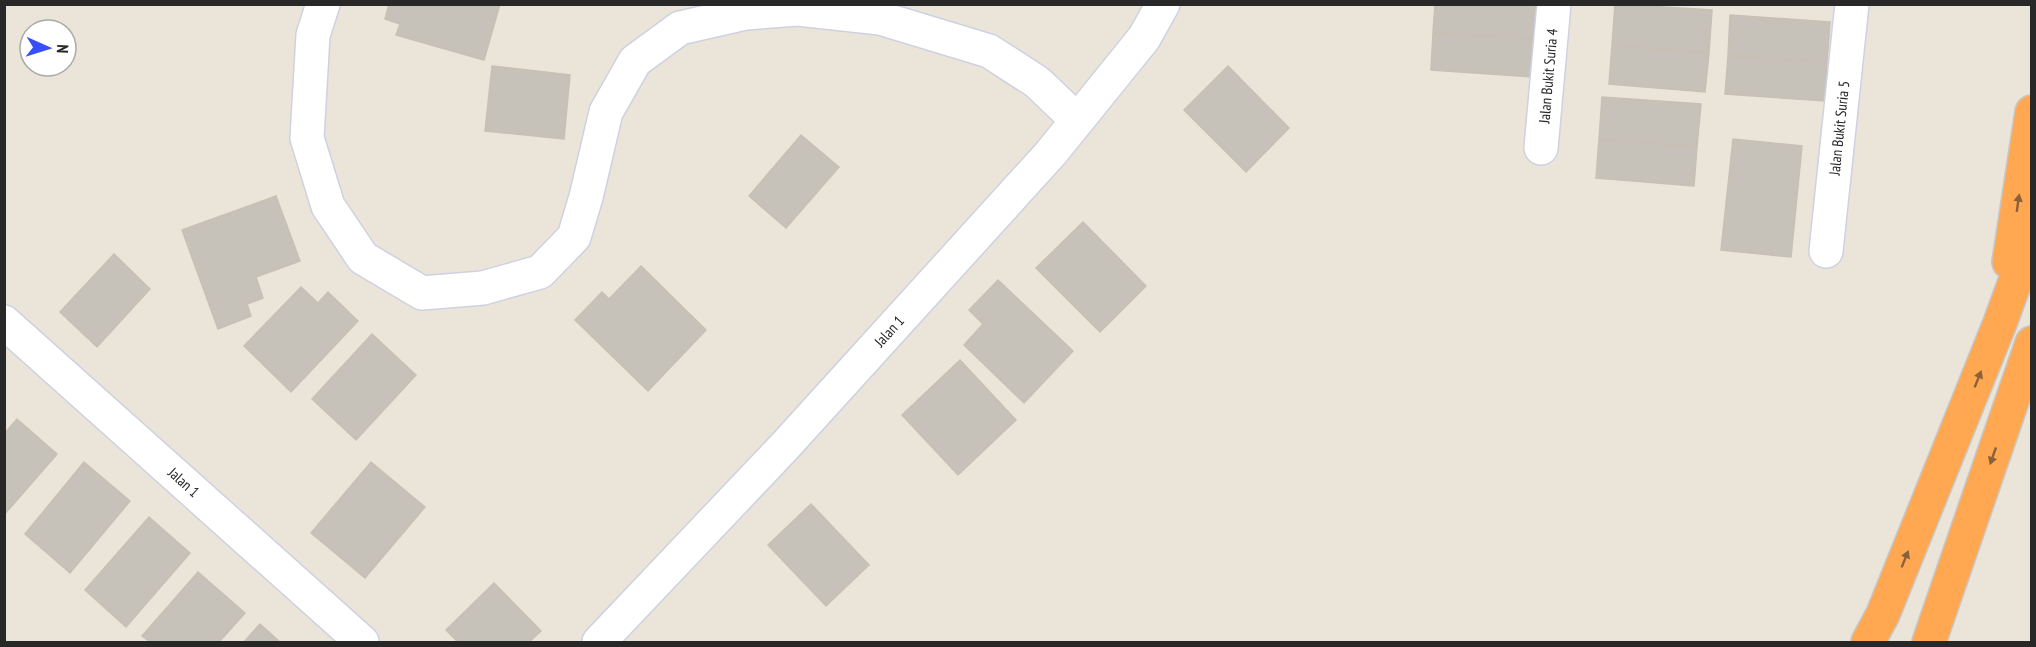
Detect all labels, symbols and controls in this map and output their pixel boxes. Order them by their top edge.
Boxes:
north arrow [18,18,78,78]
street label: Jalan Bukit Suria 4 [1534,28,1562,125]
text: N [53,44,73,54]
street label: Jalan Bukit Suria 5 [1824,80,1853,177]
one-way arrow [2013,194,2022,213]
street label: Jalan 1 [869,311,908,351]
one-way arrow [1973,369,1983,387]
one-way arrow [1988,448,1998,466]
street label: Jalan 1 [164,462,204,501]
one-way arrow [1900,550,1910,568]

